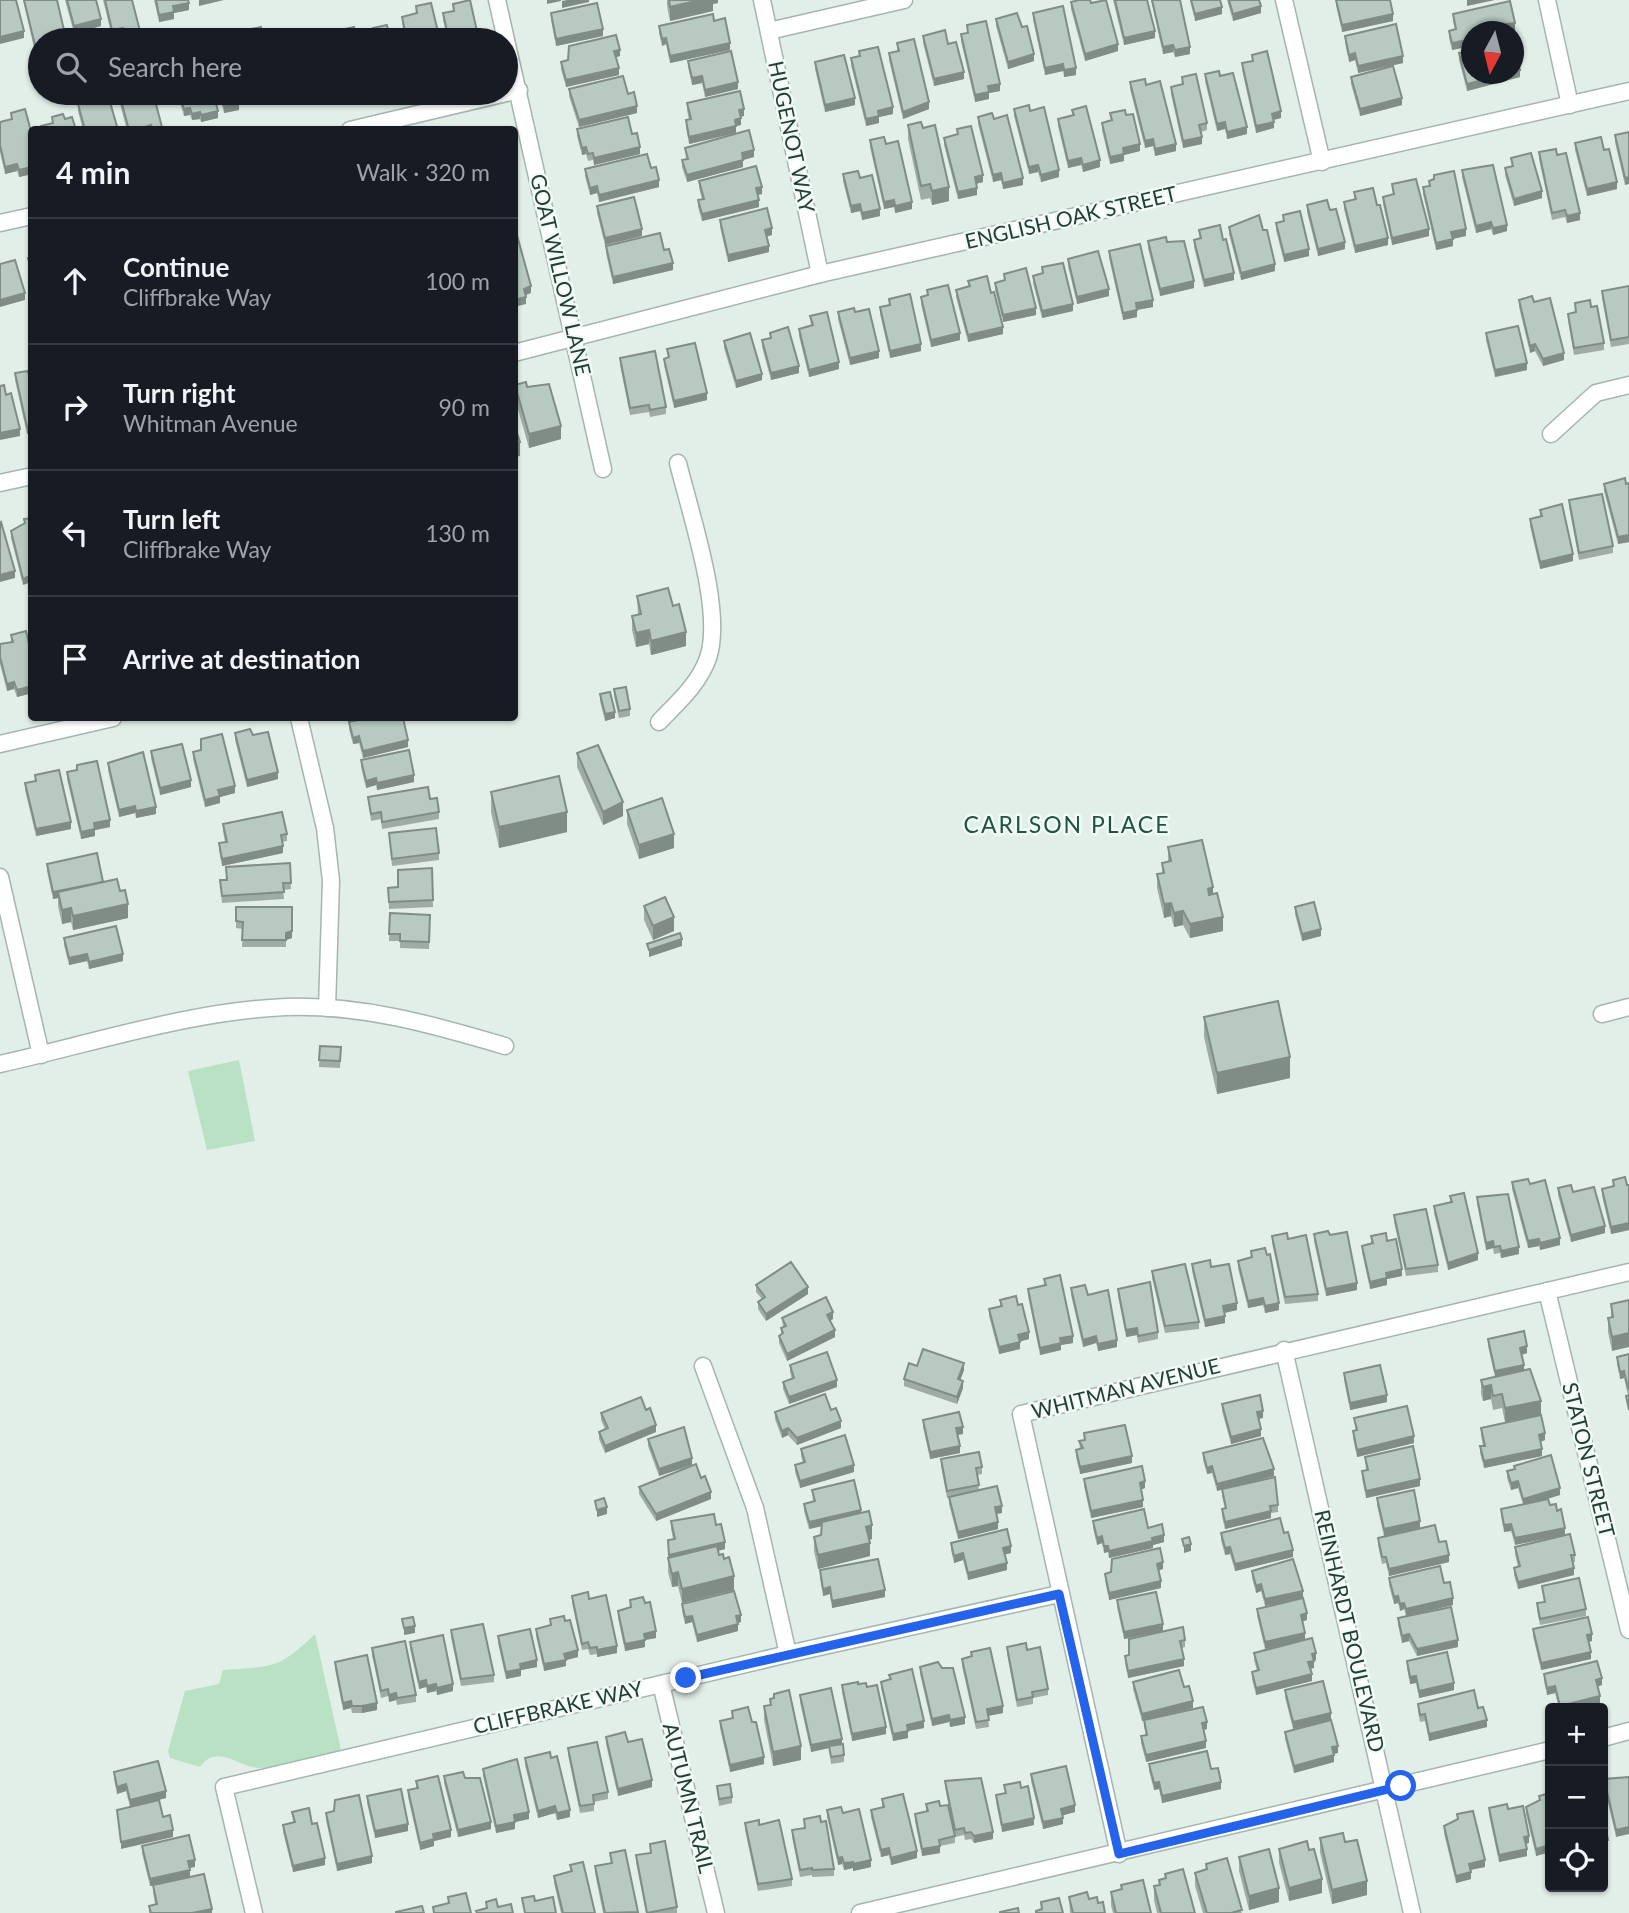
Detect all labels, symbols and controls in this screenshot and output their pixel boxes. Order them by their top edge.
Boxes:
north arrow [1461,21,1524,84]
search box [28,28,518,105]
icon: search [52,48,90,86]
text: Search here [108,51,242,83]
street label: HUGENOT WAY [764,58,821,216]
text: 4 min [56,154,130,190]
text: Walk · 320 m [356,158,490,186]
street label: GOAT WILLOW LANE [526,171,597,378]
street label: ENGLISH OAK STREET [962,180,1180,253]
text: Continue [123,251,229,283]
icon: ahead [56,262,94,300]
text: 100 m [425,267,490,295]
text: Cliffbrake Way [123,283,271,311]
text: Turn right [123,377,236,409]
icon: right [56,388,94,426]
text: 90 m [439,393,490,421]
text: Whitman Avenue [123,409,298,437]
text: Turn left [123,503,220,535]
icon: left [56,514,94,552]
text: 130 m [425,519,490,547]
text: Cliffbrake Way [123,535,271,563]
icon: arrive [56,640,94,678]
text: Arrive at destination [123,643,360,675]
district label: CARLSON PLACE [964,810,1170,838]
street label: WHITMAN AVENUE [1029,1352,1223,1423]
street label: STATON STREET [1558,1380,1621,1540]
street label: REINHARDT BOULEVARD [1310,1507,1391,1754]
route end [670,1662,701,1693]
street label: CLIFFBRAKE WAY [470,1675,646,1738]
map controls [1545,1703,1608,1892]
button: + [1545,1703,1608,1766]
street label: AUTUMN TRAIL [659,1720,720,1876]
button: − [1545,1766,1608,1829]
route start [1385,1770,1416,1801]
button: locate [1545,1829,1608,1892]

